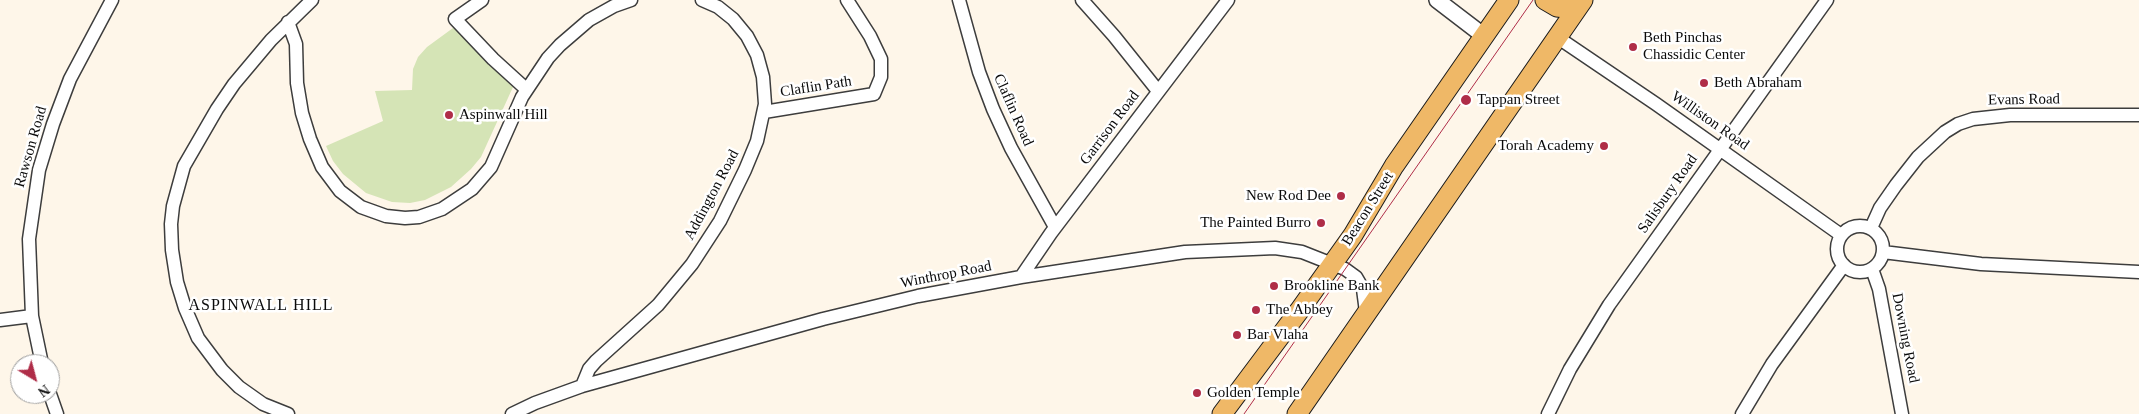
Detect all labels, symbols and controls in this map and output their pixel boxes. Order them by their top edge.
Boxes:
place label: Beth Pinchas Chassidic Center [1643,29,1745,64]
marker: Beth Pinchas Chassidic Center [1627,41,1639,53]
street label: Claflin Road [989,71,1037,149]
street label: Claflin Path [779,72,853,102]
place label: Beth Abraham [1714,74,1802,92]
marker: Beth Abraham [1698,77,1710,89]
street label: Garrison Road [1076,87,1144,169]
street label: Williston Road [1668,88,1752,154]
street label: Evans Road [1988,90,2060,110]
place label: Tappan Street [1477,91,1560,109]
marker: Tappan Street [1459,93,1473,107]
street label: Rawson Road [11,104,51,190]
place label: Aspinwall Hill [459,106,548,124]
marker: Aspinwall Hill [443,109,455,121]
place label: Torah Academy [1498,137,1594,155]
marker: Torah Academy [1598,140,1610,152]
street label: Addington Road [681,147,743,243]
street label: Salisbury Road [1634,151,1702,237]
street label: Beacon Street [1338,169,1398,249]
place label: New Rod Dee [1246,187,1331,205]
marker: New Rod Dee [1335,190,1347,202]
place label: The Painted Burro [1200,214,1311,232]
marker: The Painted Burro [1315,217,1327,229]
street label: Winthrop Road [899,257,993,293]
place label: Brookline Bank [1284,277,1379,295]
marker: Brookline Bank [1268,280,1280,292]
street label: Downing Road [1887,291,1923,385]
district label: ASPINWALL HILL [187,296,335,316]
place label: The Abbey [1266,301,1333,319]
marker: The Abbey [1250,304,1262,316]
place label: Bar Vlaha [1247,326,1308,344]
marker: Bar Vlaha [1231,329,1243,341]
north arrow [10,354,60,404]
text: N [35,382,52,400]
place label: Golden Temple [1207,384,1300,402]
marker: Golden Temple [1191,387,1203,399]

